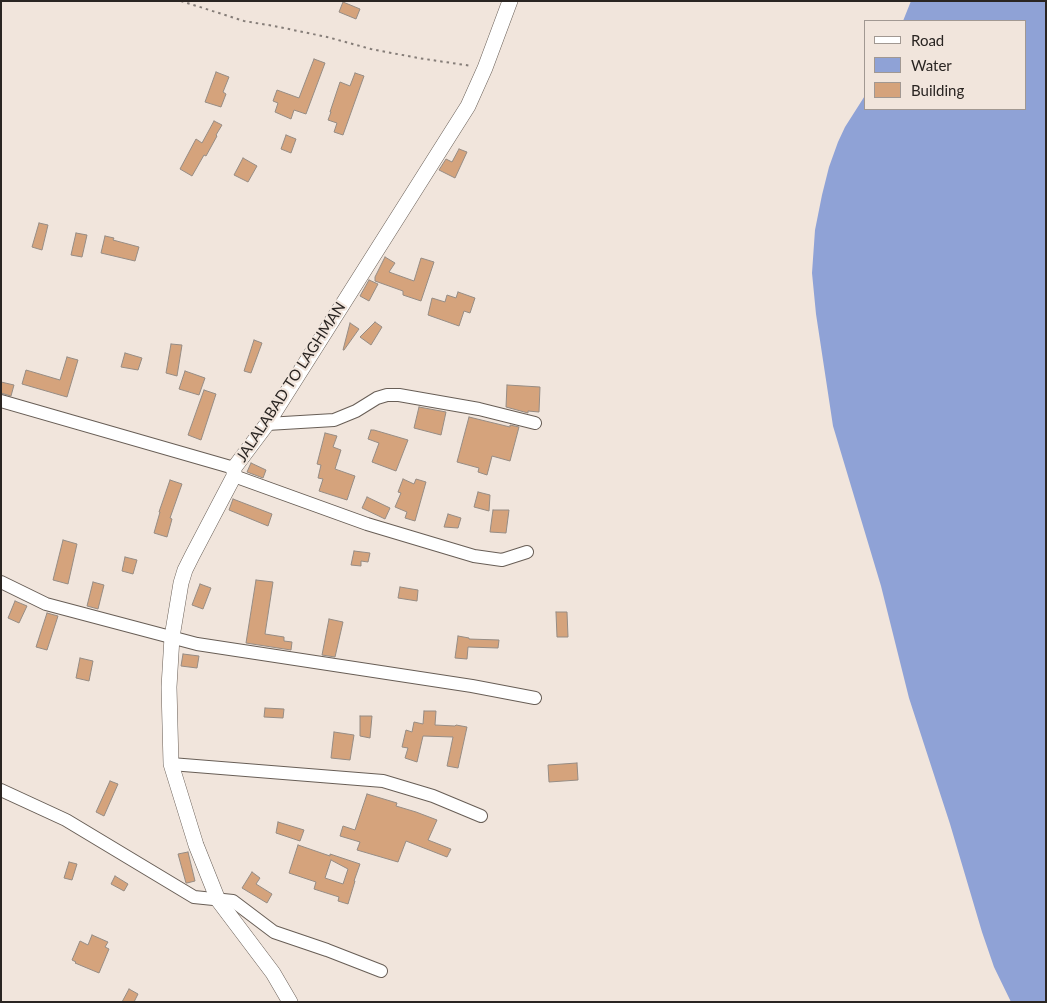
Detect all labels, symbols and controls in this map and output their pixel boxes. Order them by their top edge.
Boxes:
legend [864,20,1027,110]
text: Road [911,31,944,49]
text: Water [911,56,952,74]
text: Building [911,81,964,99]
street label: JALALABAD TO LAGHMAN [233,299,349,465]

